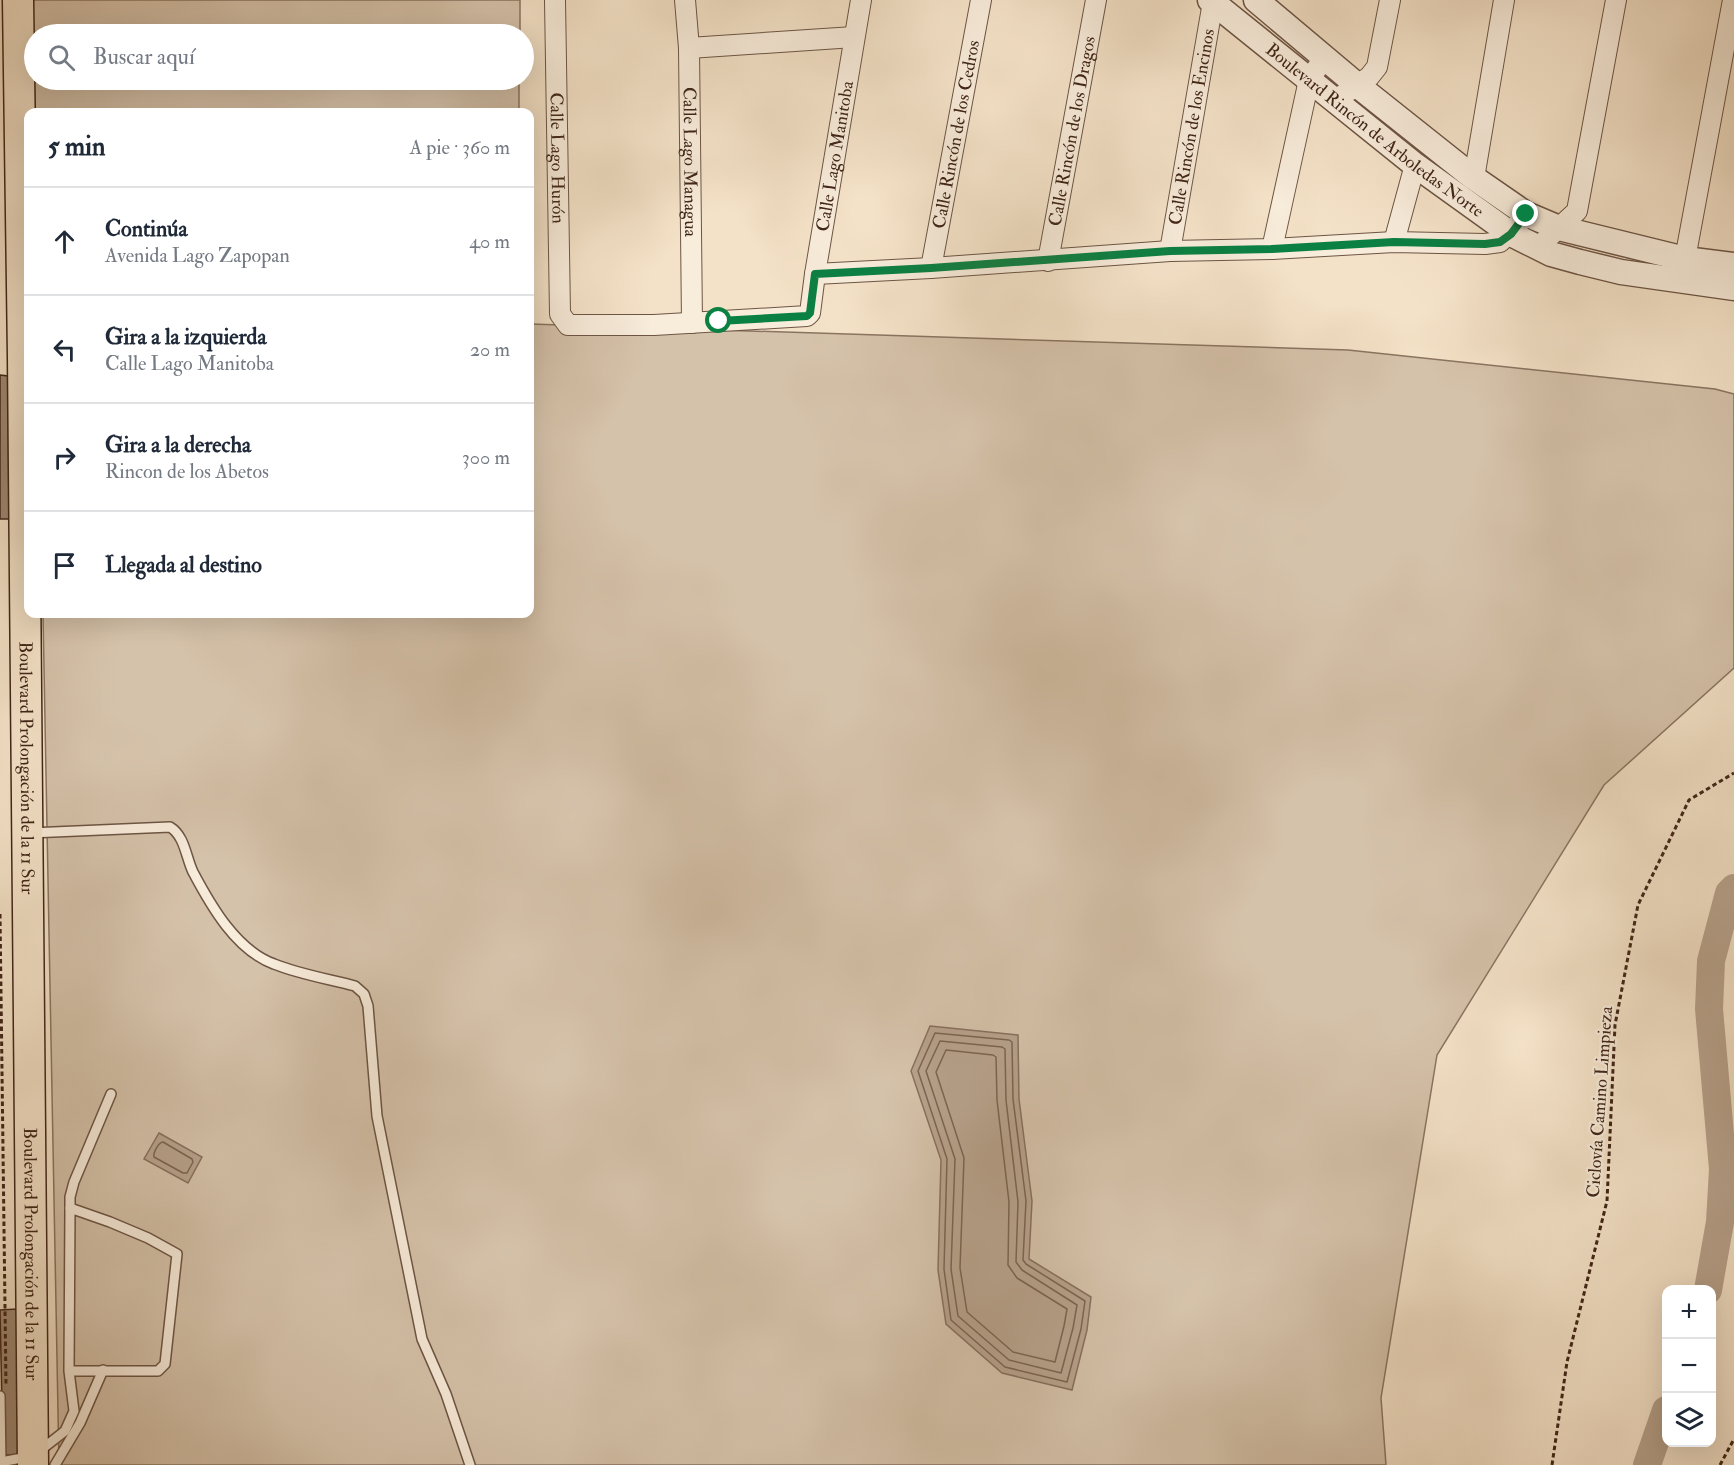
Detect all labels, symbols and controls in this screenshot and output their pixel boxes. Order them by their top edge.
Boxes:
search box [24,24,534,90]
street label: Calle Rincón de los Encinos [1163,27,1220,227]
street label: Calle Rincón de los Dragos [1043,34,1101,228]
street label: Calle Rincón de los Cedros [927,38,985,230]
street label: Boulevard Rincón de Arboledas Norte [1261,38,1489,223]
icon: search [45,41,78,74]
text: Buscar aquí [93,43,195,71]
street label: Calle Lago Manitoba [811,79,859,233]
street label: Calle Lago Managua [678,87,703,238]
street label: Calle Lago Hurón [545,92,570,224]
text: 5 min [48,131,105,163]
text: A pie · 360 m [409,135,510,160]
route end [1512,200,1538,226]
text: Continúa [105,215,188,243]
icon: ahead [48,225,81,258]
text: 40 m [469,229,510,254]
text: Avenida Lago Zapopan [105,243,290,268]
route start [705,307,731,333]
text: Gira a la izquierda [105,323,266,351]
icon: left [48,333,81,366]
text: 20 m [470,337,510,362]
text: Calle Lago Manitoba [105,351,274,376]
text: Gira a la derecha [105,431,251,459]
icon: right [48,441,81,474]
text: 300 m [462,445,510,470]
text: Rincon de los Abetos [105,459,269,484]
icon: arrive [48,549,81,582]
text: Llegada al destino [105,551,262,579]
street label: Boulevard Prolongación de la 11 Sur [14,641,39,895]
street label: Ciclovía Camino Limpieza [1582,1005,1618,1198]
street label: Boulevard Prolongación de la 11 Sur [18,1127,44,1381]
map controls [1662,1285,1716,1447]
button: + [1662,1285,1716,1339]
button: − [1662,1339,1716,1393]
button: layers [1662,1393,1716,1447]

